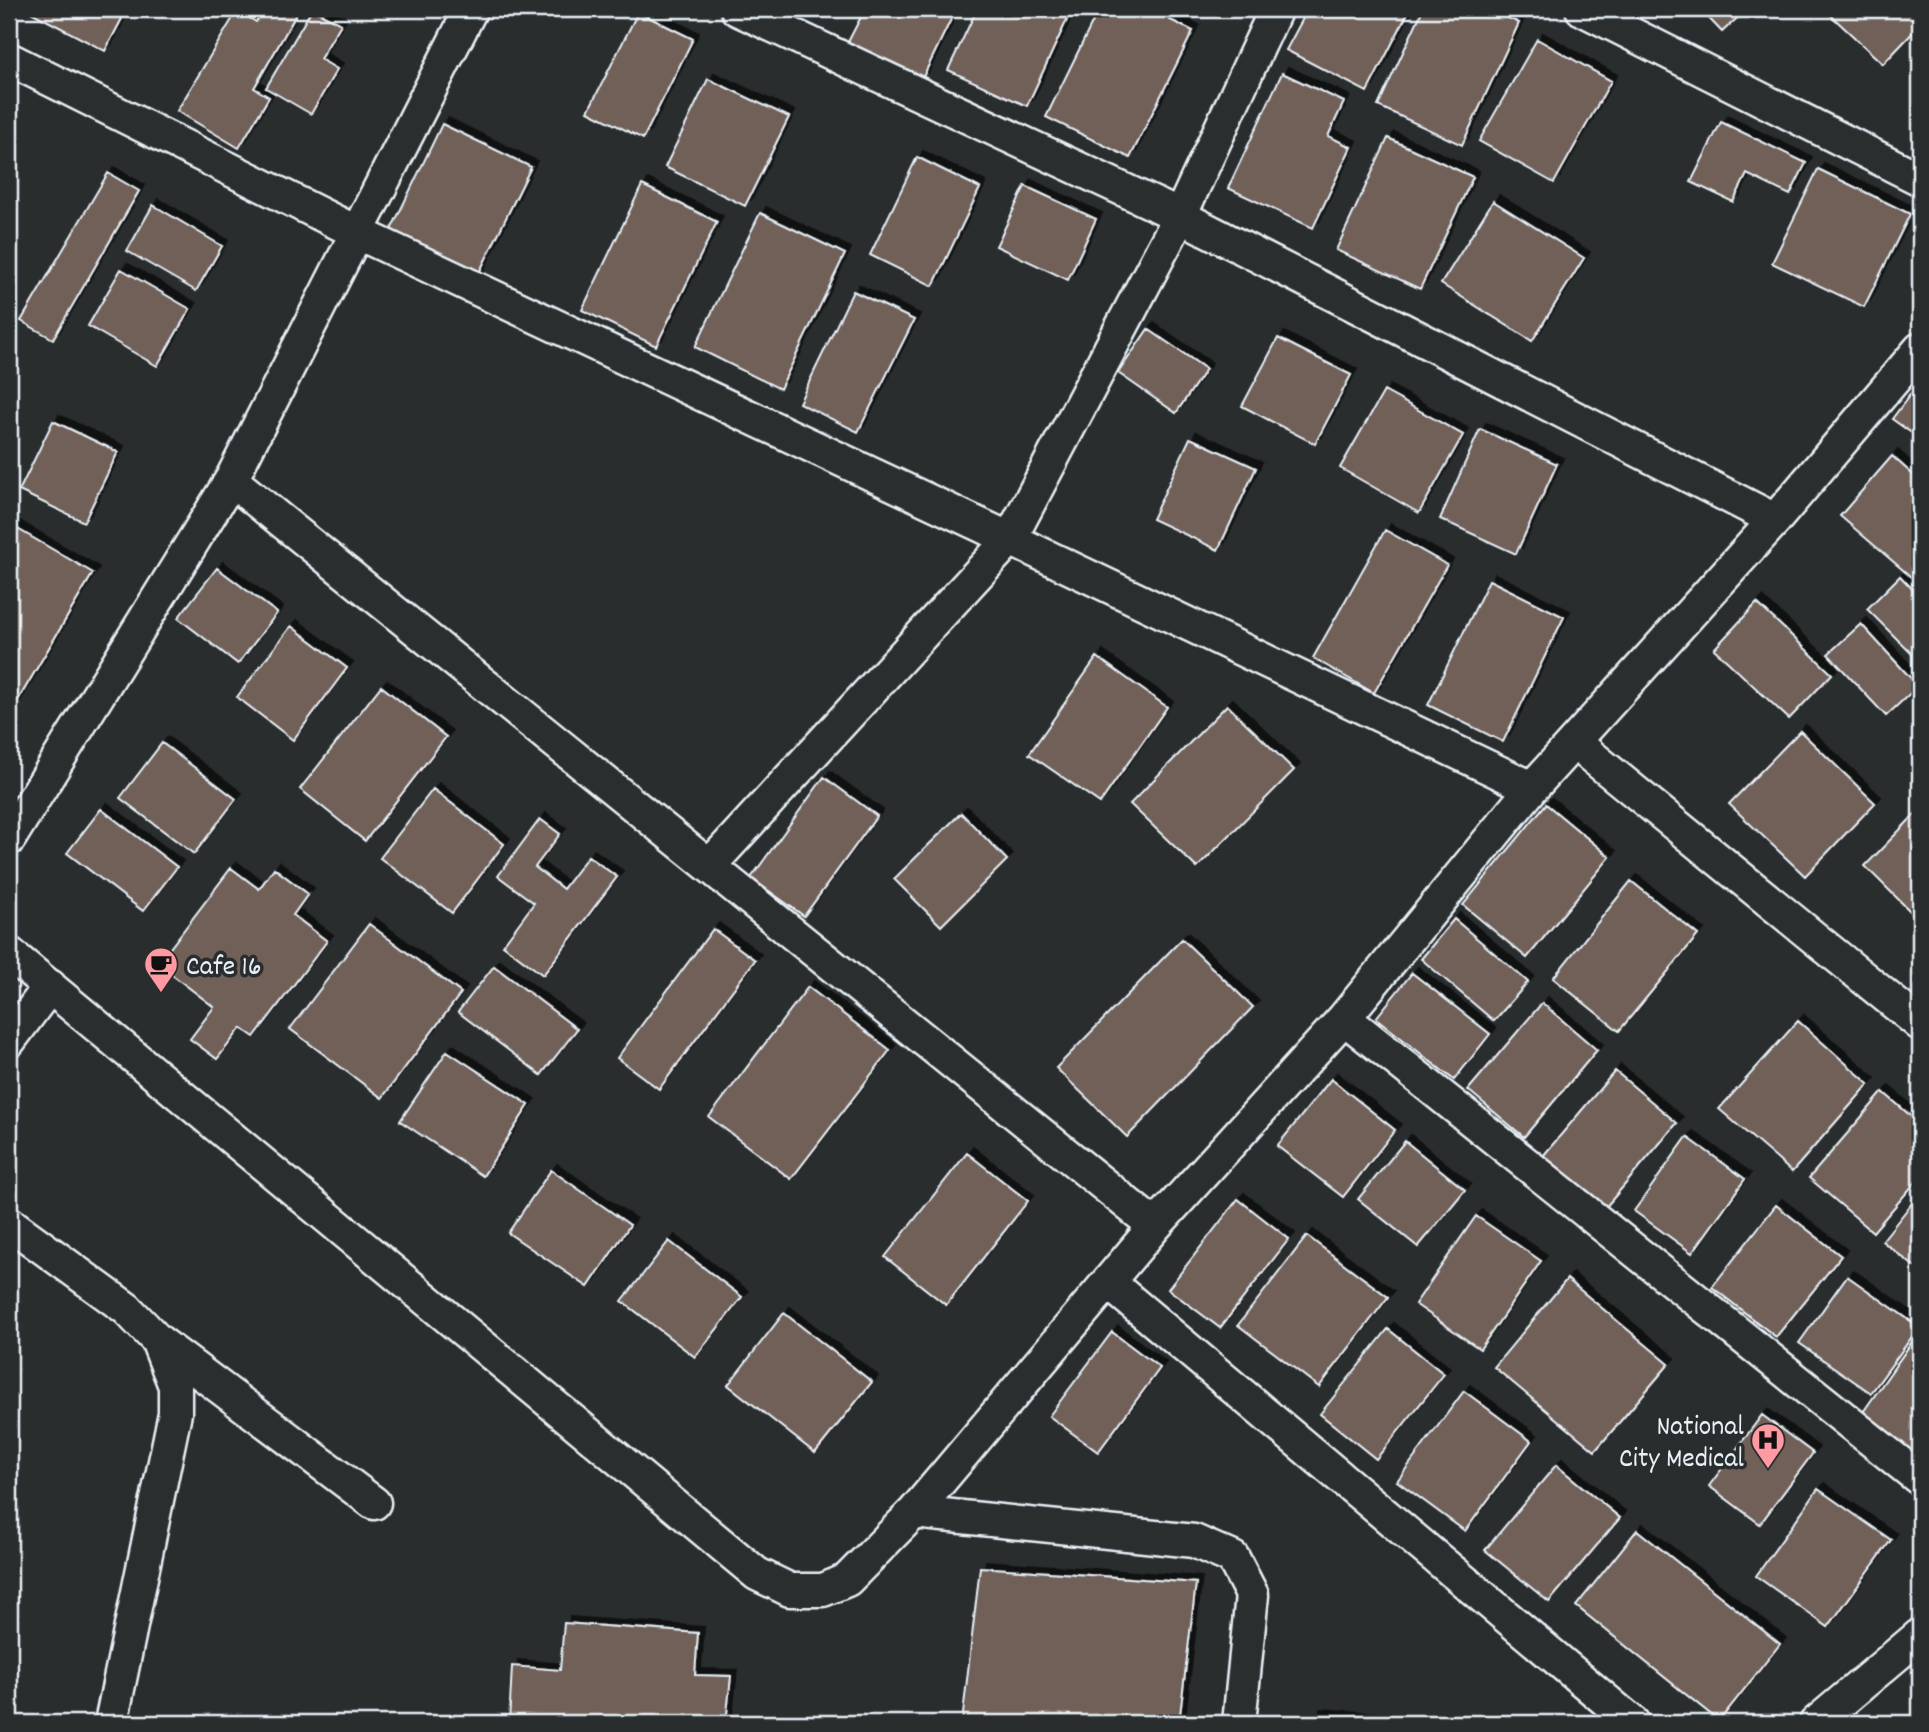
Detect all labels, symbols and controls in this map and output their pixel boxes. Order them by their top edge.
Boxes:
cafe icon: Cafe 16 [142,945,180,994]
place label: Cafe 16 [186,949,261,989]
place label: National City Medical [1619,1409,1744,1481]
hospital icon: National City Medical [1749,1421,1787,1470]

